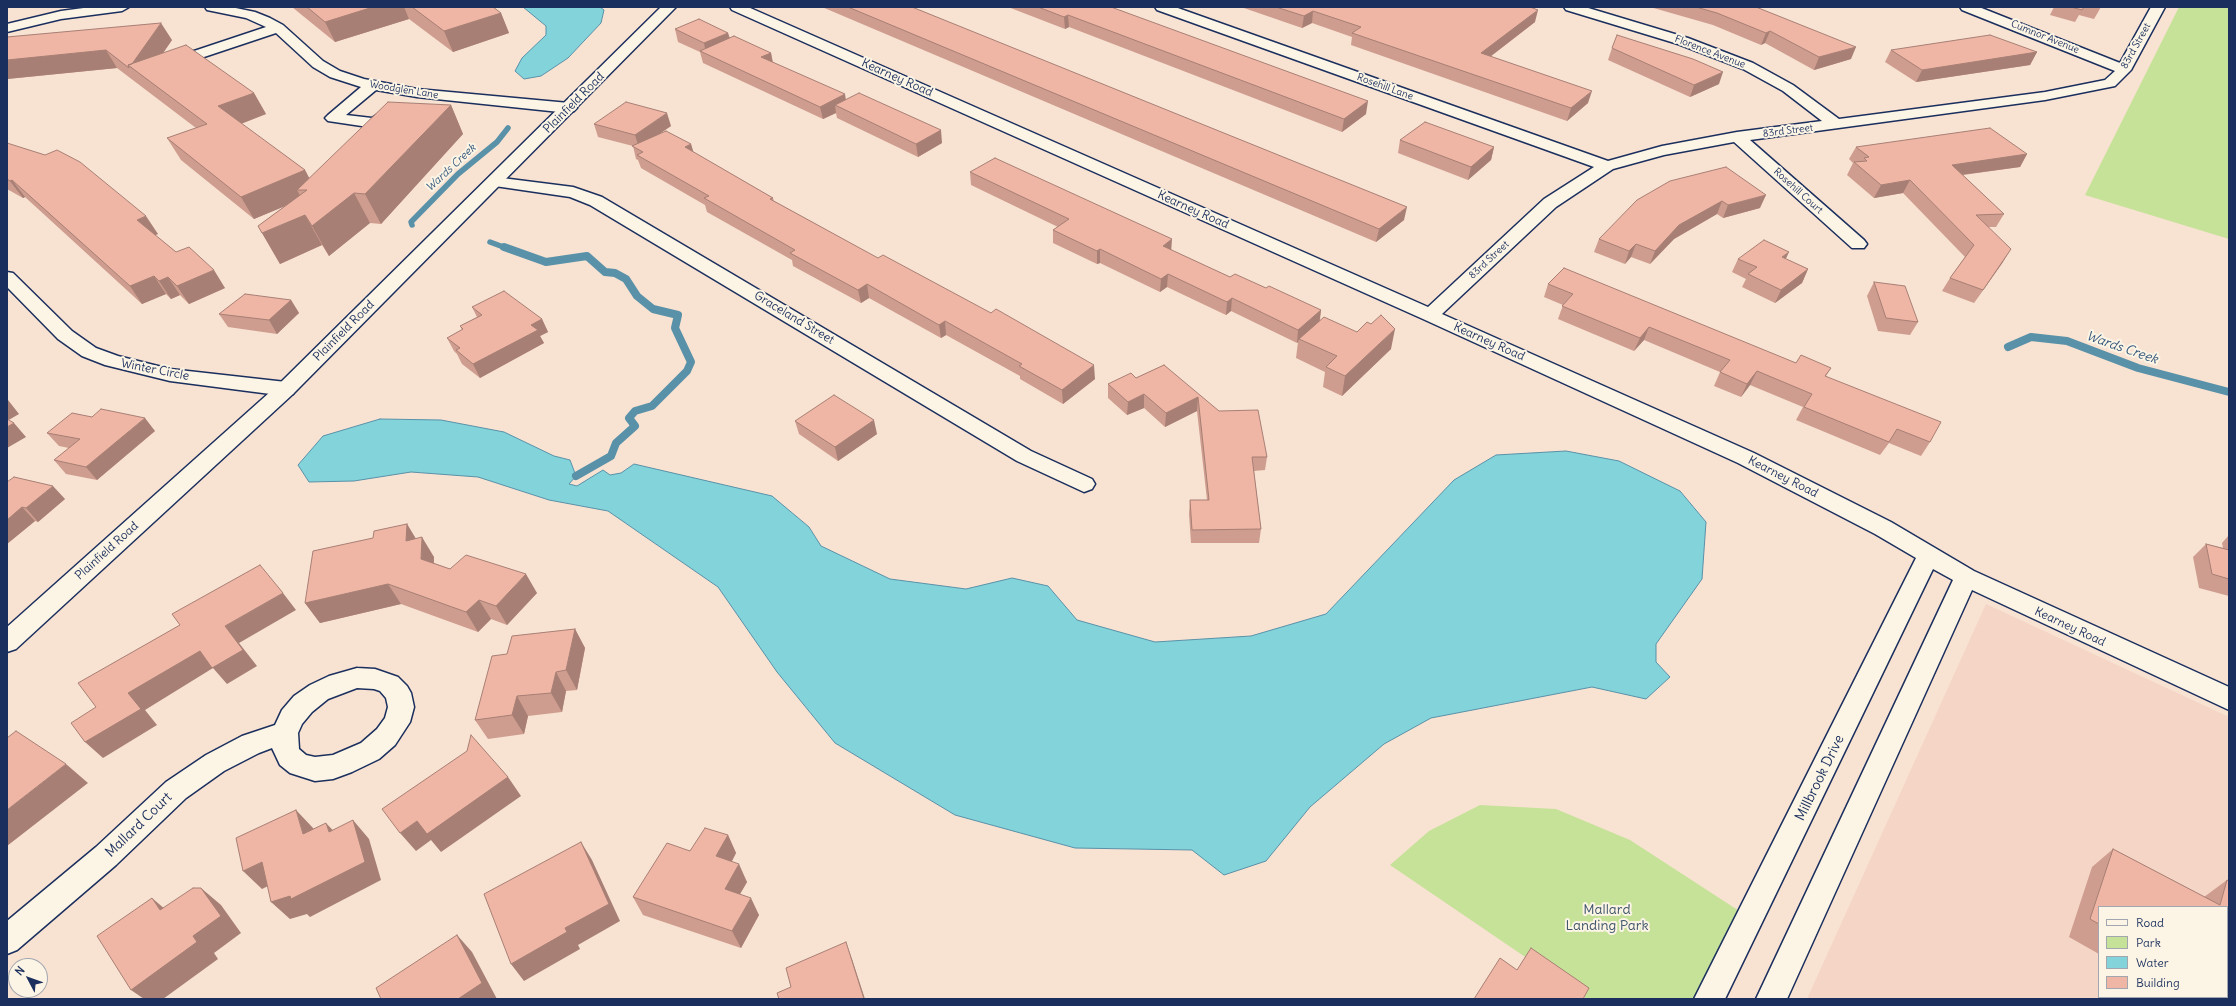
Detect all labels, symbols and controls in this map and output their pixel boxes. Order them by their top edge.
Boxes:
street label: Cumnor Avenue [2009,18,2081,56]
street label: 83rd Street [2119,21,2153,71]
street label: Florence Avenue [1673,33,1747,71]
street label: Kearney Road [859,56,935,100]
street label: Plainfield Road [541,70,607,136]
street label: Rosehill Lane [1355,71,1415,103]
street label: Woodglen Lane [369,79,439,101]
street label: 83rd Street [1762,122,1814,140]
water label: Wards Creek [423,142,479,194]
street label: Rosehill Court [1771,166,1825,216]
street label: Kearney Road [1155,188,1231,232]
street label: 83rd Street [1466,238,1512,282]
street label: Graceland Street [751,288,837,348]
street label: Plainfield Road [311,298,377,364]
street label: Kearney Road [1451,320,1527,364]
water label: Wards Creek [2084,328,2160,368]
street label: Winter Circle [120,356,190,384]
street label: Kearney Road [1746,453,1820,501]
street label: Plainfield Road [72,519,142,583]
street label: Kearney Road [2032,604,2108,650]
street label: Millbrook Drive [1792,732,1848,824]
street label: Mallard Court [102,789,176,861]
park label: Mallard Landing Park [1565,902,1649,934]
legend [2098,906,2228,998]
text: Road [2136,915,2164,930]
text: Park [2136,935,2161,950]
text: Water [2136,955,2169,970]
north arrow [8,958,48,998]
text: N [12,963,27,978]
text: Building [2136,975,2180,990]

